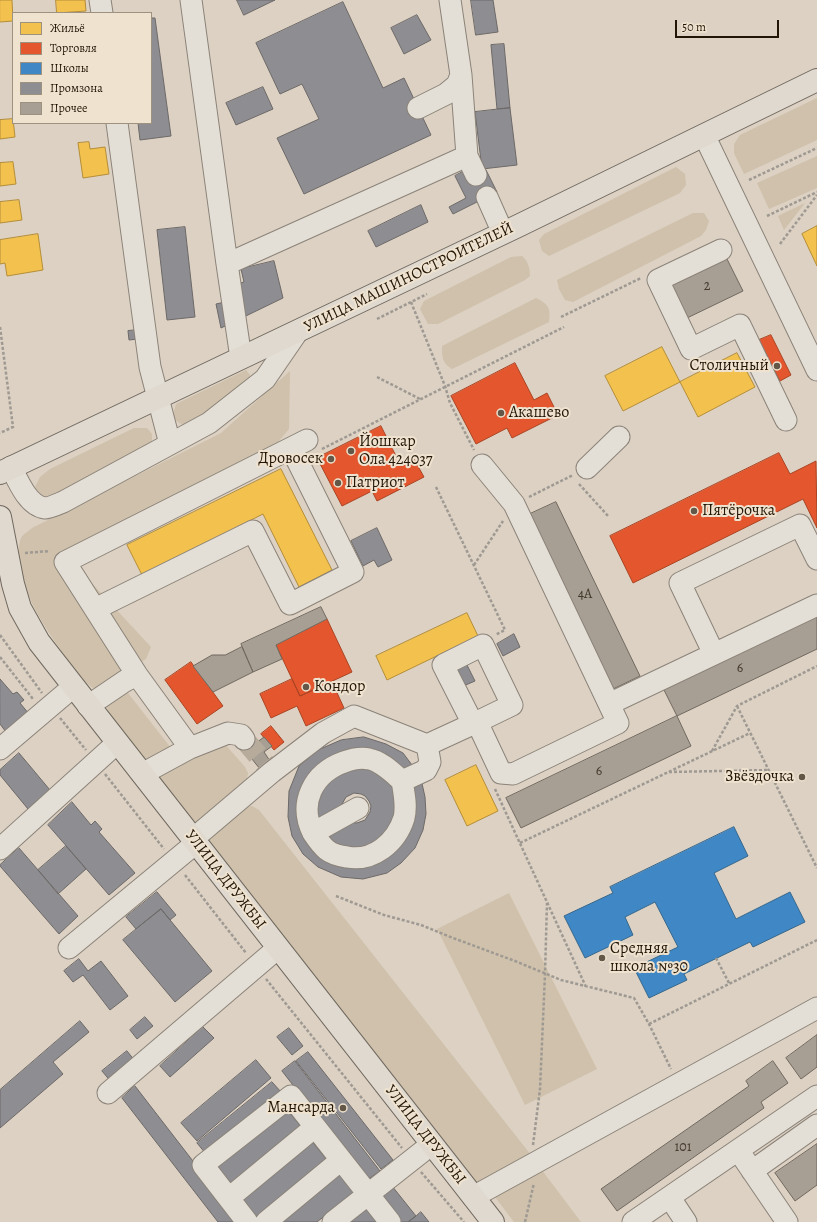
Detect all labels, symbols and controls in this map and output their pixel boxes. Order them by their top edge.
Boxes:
legend [12,12,152,124]
scale bar [677,12,781,38]
text: 50 m [682,19,706,35]
text: Жильё [50,20,85,36]
text: Торговля [50,40,97,56]
text: Школы [50,60,89,76]
text: Промзона [50,80,103,96]
text: Прочее [50,100,88,116]
street label: УЛИЦА МАШИНОСТРОИТЕЛЕЙ [301,219,517,337]
house number: 2 [704,279,710,295]
place label: Столичный [689,356,769,376]
marker: Столичный [772,361,782,371]
place label: Акашево [509,403,569,423]
marker: Акашево [496,408,506,418]
place label: Йошкар Ола 424037 [359,432,433,470]
marker: Йошкар Ола 424037 [346,446,356,456]
place label: Дровосек [258,449,323,469]
marker: Дровосек [326,454,336,464]
place label: Патриот [346,473,405,493]
marker: Патриот [333,478,343,488]
place label: Пятёрочка [702,501,775,521]
marker: Пятёрочка [689,506,699,516]
house number: 4А [578,587,592,603]
house number: 6 [737,661,743,677]
place label: Кондор [314,677,366,697]
marker: Кондор [301,682,311,692]
house number: 6 [596,764,602,780]
place label: Звёздочка [725,767,794,787]
marker: Звёздочка [797,772,807,782]
street label: УЛИЦА ДРУЖБЫ [180,826,270,934]
place label: Средняя школа №30 [610,939,688,977]
marker: Средняя школа №30 [597,953,607,963]
street label: УЛИЦА ДРУЖБЫ [380,1081,470,1189]
place label: Мансарда [267,1098,335,1118]
marker: Мансарда [338,1103,348,1113]
house number: 101 [674,1140,692,1156]

